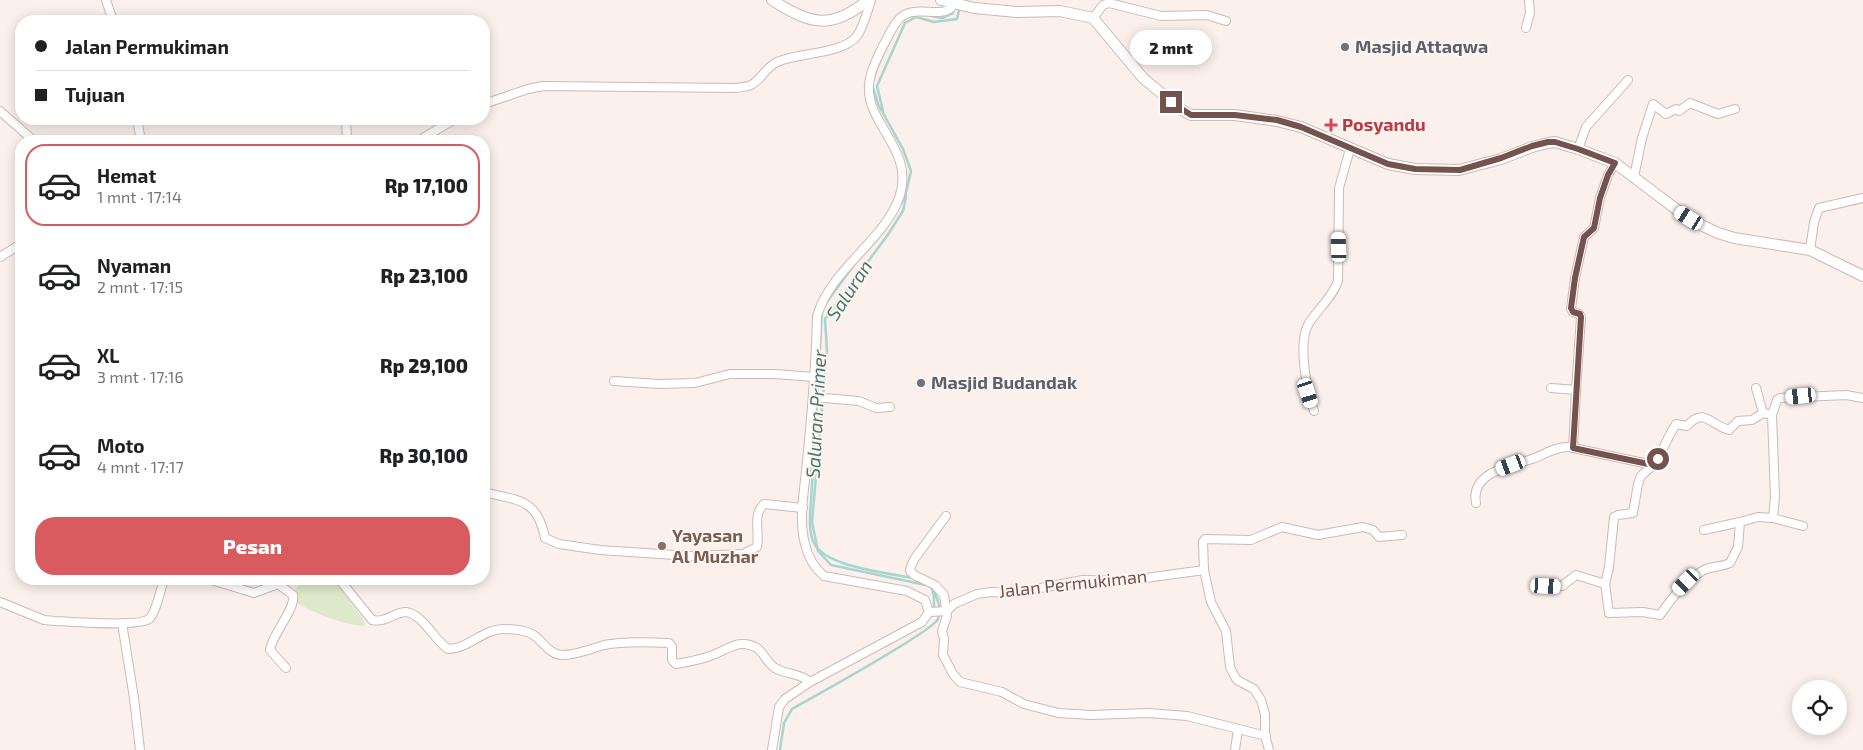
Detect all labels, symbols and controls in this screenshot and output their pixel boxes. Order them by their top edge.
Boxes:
callout: 2 mnt [1130,29,1212,64]
text: Jalan Permukiman [65,35,229,58]
place label: Masjid Attaqwa [1355,35,1488,57]
text: 2 mnt [1149,38,1193,57]
marker: Masjid Attaqwa [1339,41,1351,53]
text: Tujuan [65,83,125,106]
route end [1160,91,1182,113]
place label: Posyandu [1342,113,1426,135]
marker: Posyandu [1324,118,1338,132]
icon: car [37,163,82,208]
text: Hemat [97,164,156,187]
text: Rp 17,100 [385,174,468,197]
text: 1 mnt · 17:14 [97,187,182,206]
car [1672,204,1705,232]
car [1330,232,1347,262]
icon: car [37,253,82,298]
text: Nyaman [97,254,171,277]
water label: Saluran [821,255,877,324]
text: Rp 23,100 [381,264,468,287]
text: 2 mnt · 17:15 [97,277,183,296]
icon: car [37,343,82,388]
text: XL [97,344,119,367]
water label: Saluran Primer [801,348,830,479]
text: Rp 29,100 [380,354,468,377]
text: 3 mnt · 17:16 [97,367,184,386]
place label: Masjid Budandak [931,371,1077,393]
car [1296,376,1319,410]
marker: Masjid Budandak [915,377,927,389]
car [1785,387,1816,405]
icon: car [37,433,82,478]
text: Moto [97,434,145,457]
text: Rp 30,100 [380,444,468,467]
route start [1647,448,1669,470]
car [1494,453,1527,477]
text: 4 mnt · 17:17 [97,457,184,476]
button: Pesan [35,517,470,575]
place label: Yayasan Al Muzhar [672,524,759,567]
marker: Yayasan Al Muzhar [656,540,668,552]
street label: Jalan Permukiman [998,564,1148,602]
car [1670,566,1701,598]
car [1530,578,1561,594]
map controls [1792,680,1847,735]
button: locate [1792,680,1847,735]

